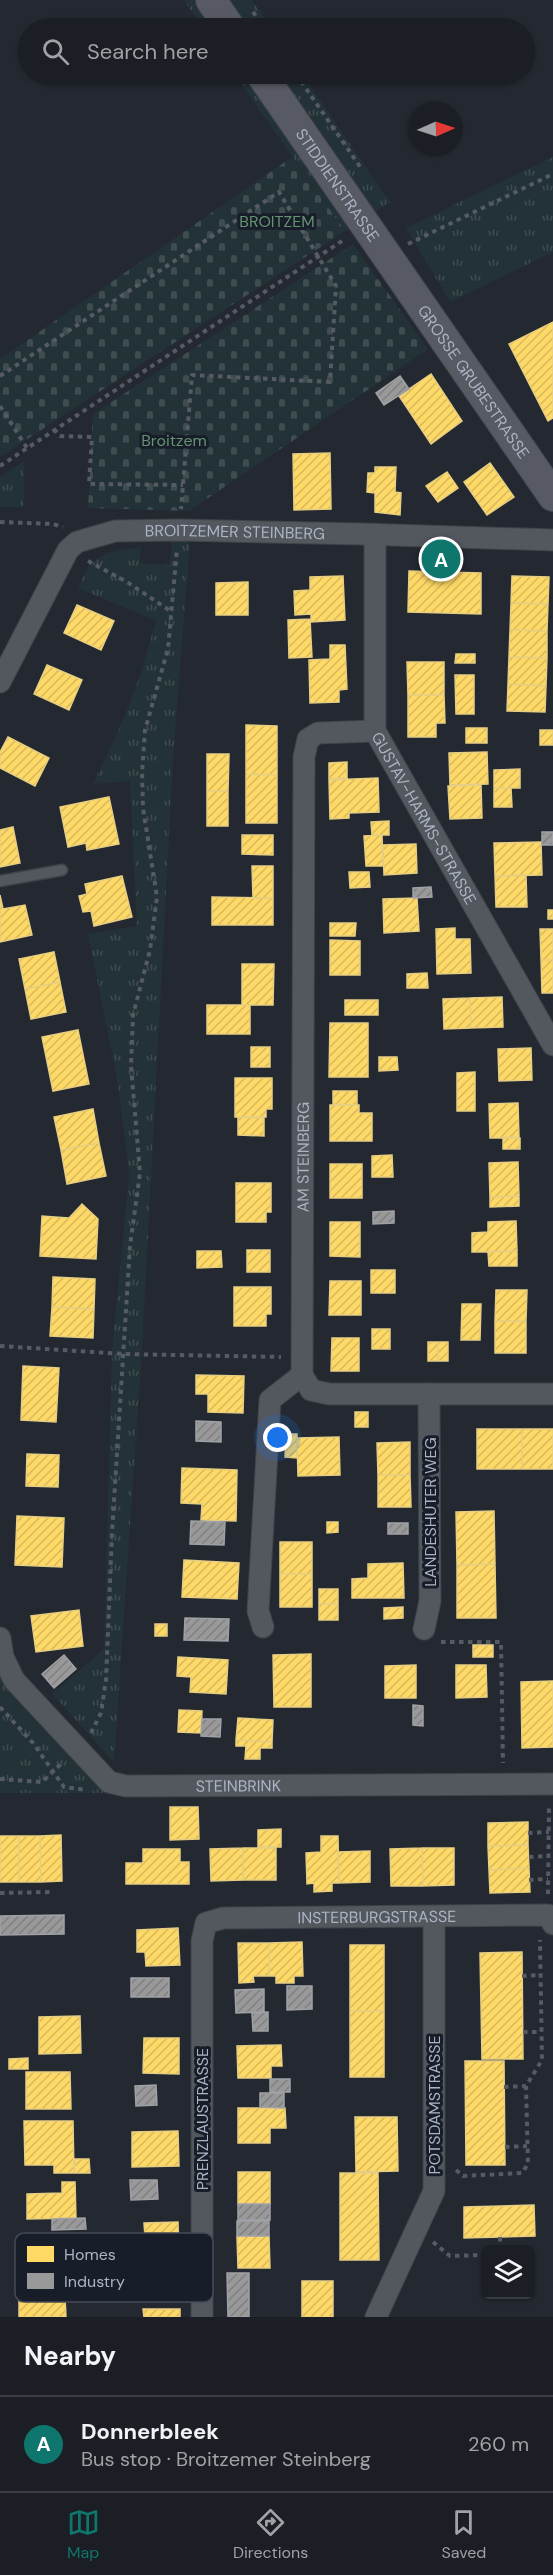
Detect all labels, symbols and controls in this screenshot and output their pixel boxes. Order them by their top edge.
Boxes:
search box [18,18,535,84]
icon: search [39,35,72,68]
text: Search here [87,37,208,66]
north arrow [409,102,463,156]
street label: STIDDIENSTRASSE [291,124,384,246]
park label: BROITZEM [239,211,315,232]
street label: GROSSE GRUBESTRASSE [413,301,534,463]
park label: Broitzem [141,430,207,451]
street label: BROITZEMER STEINBERG [144,519,325,544]
pin: A [422,536,460,582]
street label: GUSTAV-HARMS-STRASSE [367,728,482,908]
street label: AM STEINBERG [292,1102,313,1212]
your location [263,1423,292,1452]
street label: LANDESHUTER WEG [420,1437,441,1587]
street label: STEINBRINK [196,1775,281,1796]
street label: INSTERBURGSTRASSE [297,1905,456,1928]
street label: POTSDAMSTRASSE [424,2035,445,2175]
street label: PRENZLAUSTRASSE [192,2048,213,2190]
legend [15,2233,213,2302]
text: Homes [64,2244,116,2265]
map controls [481,2245,535,2299]
button: layers [481,2245,535,2299]
text: Industry [64,2271,125,2292]
text: Nearby [24,2339,116,2373]
text: Donnerbleek [81,2417,219,2446]
text: A [36,2431,51,2457]
text: 260 m [468,2431,529,2457]
text: Bus stop · Broitzemer Steinberg [81,2446,371,2472]
tab: Map [67,2506,100,2563]
tab: Directions [233,2506,308,2563]
tab: Saved [442,2506,486,2563]

